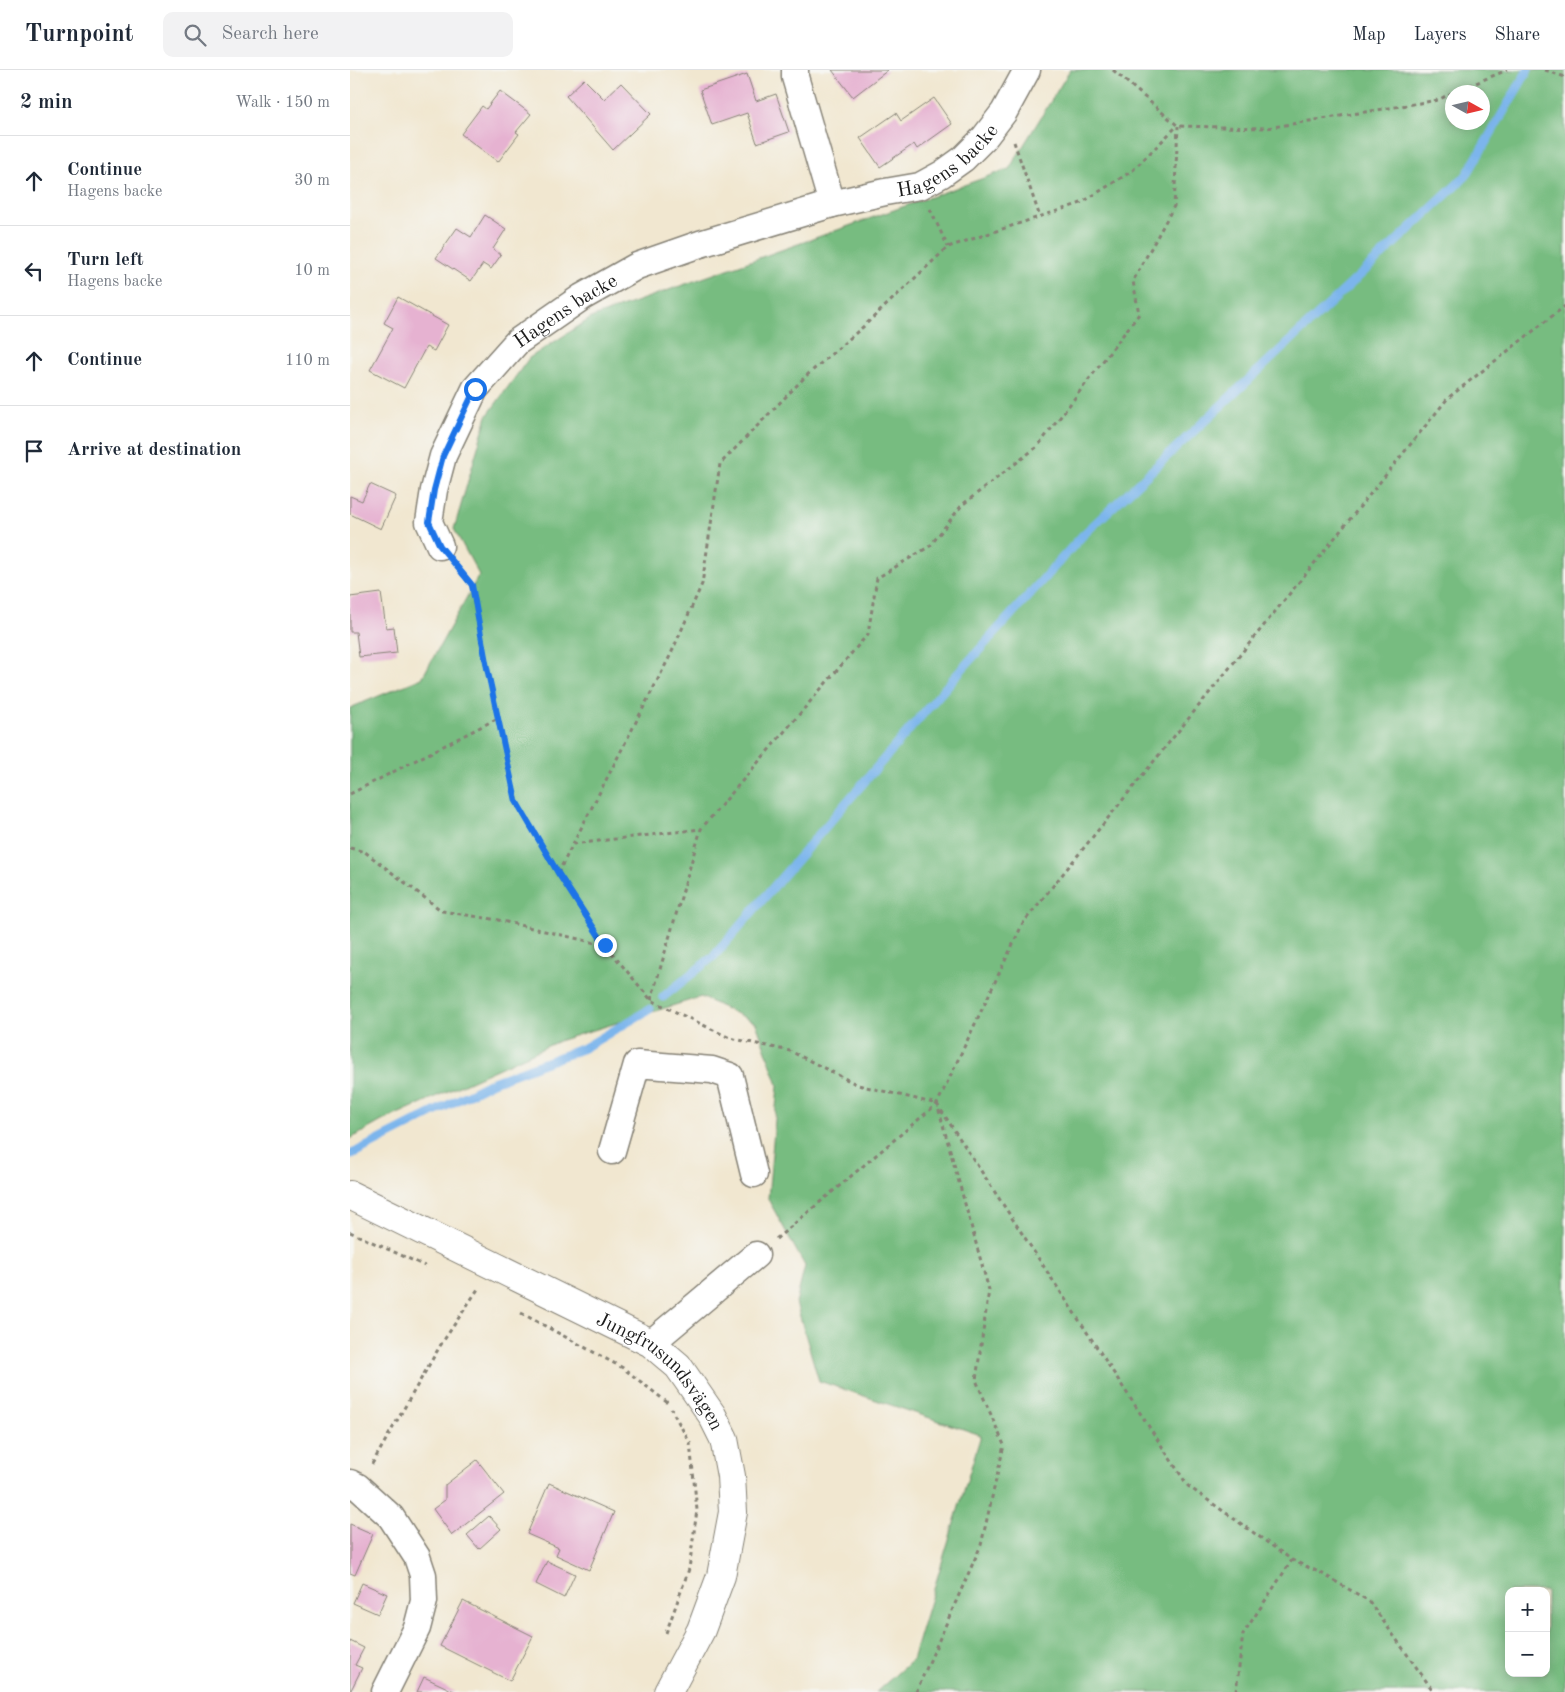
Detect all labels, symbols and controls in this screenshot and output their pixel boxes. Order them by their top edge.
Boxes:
search box [163,12,513,57]
icon: search [181,21,209,49]
text: Turnpoint [25,23,133,47]
text: Search here [221,25,319,44]
text: Map [1352,26,1386,44]
text: Layers [1414,26,1466,44]
text: Share [1494,26,1540,44]
north arrow [1445,85,1490,130]
text: 2 min [20,92,73,113]
text: Walk · 150 m [235,95,330,111]
street label: Hagens backe [895,121,1003,202]
text: Continue [67,161,142,180]
icon: ahead [20,167,48,195]
text: 30 m [294,173,330,189]
text: Hagens backe [67,184,162,200]
text: Turn left [67,251,144,270]
icon: left [20,257,48,285]
text: 10 m [294,263,330,279]
street label: Hagens backe [511,271,621,353]
text: Hagens backe [67,274,162,290]
icon: ahead [20,347,48,375]
text: Continue [67,351,142,370]
text: 110 m [285,353,330,369]
route start [464,378,487,401]
icon: arrive [20,437,48,465]
text: Arrive at destination [67,441,241,460]
route end [594,934,617,957]
street label: Jungfrusundsvägen [593,1310,726,1434]
map controls [1505,1587,1550,1677]
button: + [1505,1587,1550,1632]
button: − [1505,1632,1550,1677]

